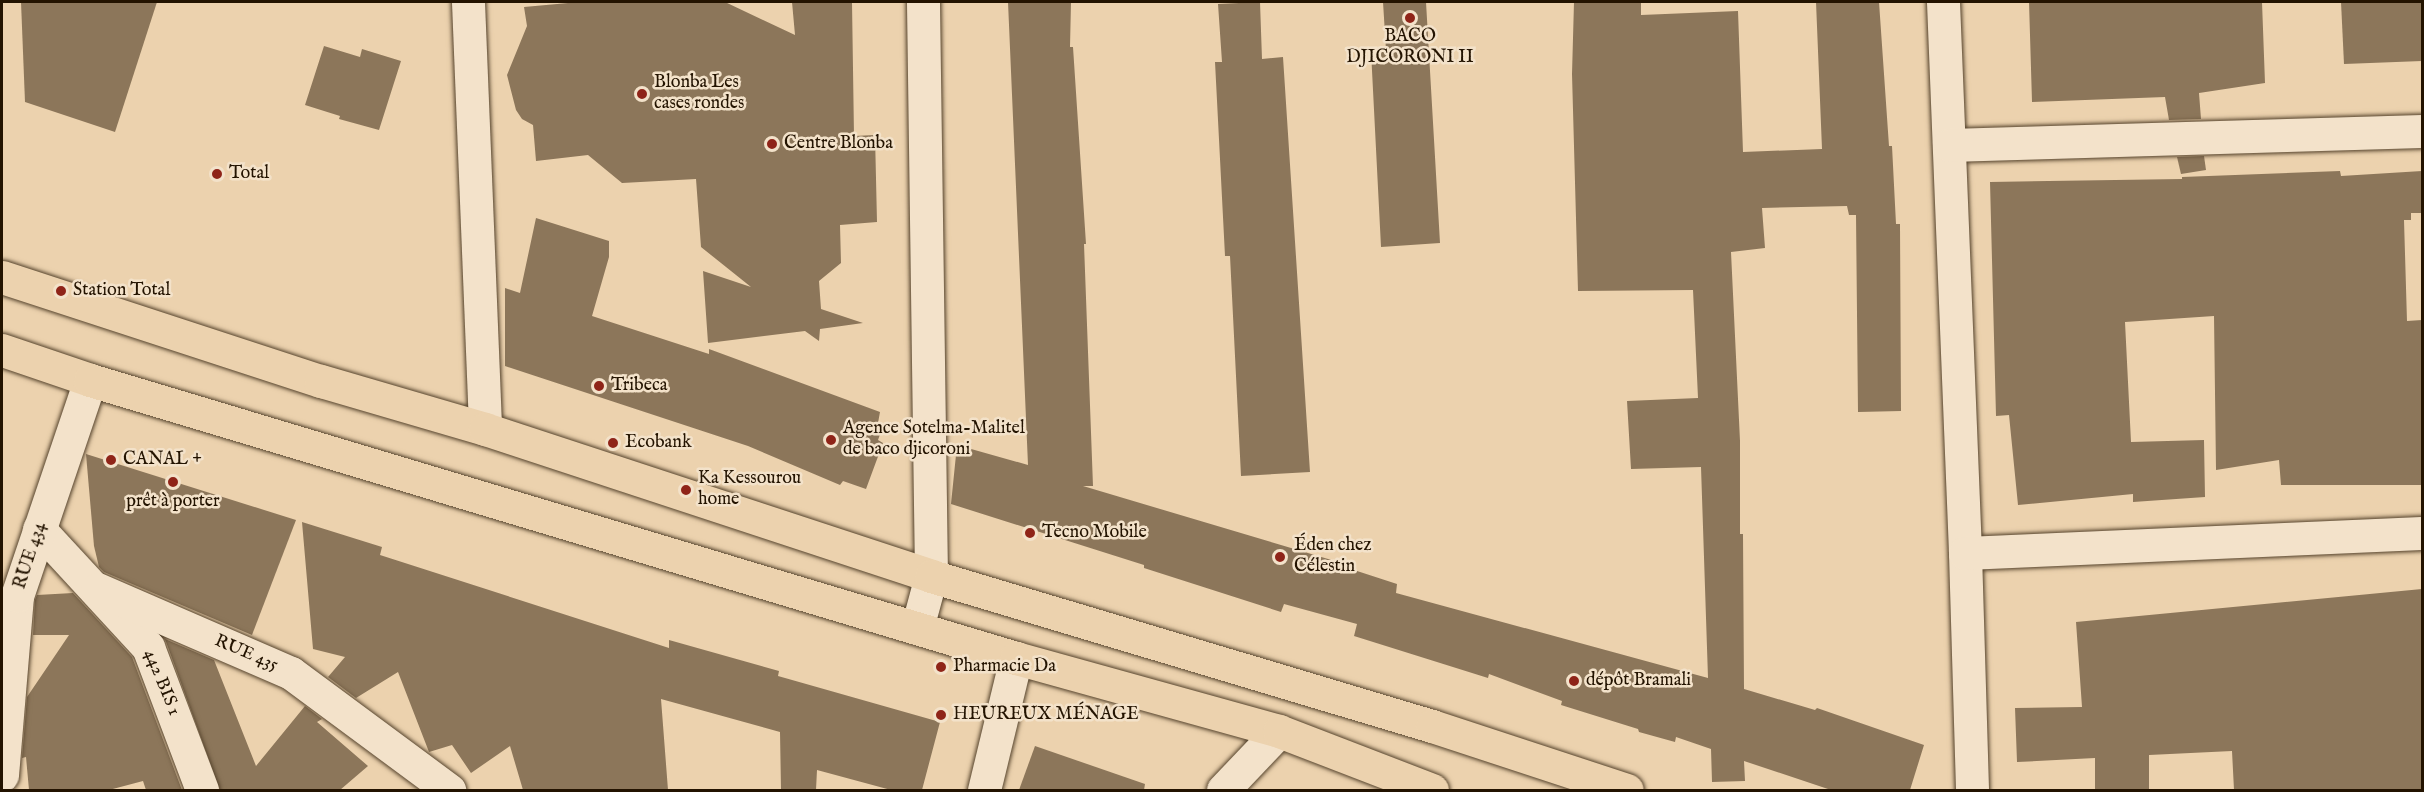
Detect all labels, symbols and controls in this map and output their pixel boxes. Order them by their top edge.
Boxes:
marker: BACO DJICORONI II [1403,11,1417,25]
place label: BACO DJICORONI II [1346,27,1474,70]
place label: Blonba Les cases rondes [654,73,744,116]
marker: Blonba Les cases rondes [635,87,649,101]
place label: Centre Blonba [784,133,893,155]
marker: Centre Blonba [765,137,779,151]
place label: Total [229,163,269,185]
marker: Total [210,167,224,181]
place label: Station Total [73,280,170,302]
marker: Station Total [54,284,68,298]
place label: Tribeca [611,375,667,397]
marker: Tribeca [592,379,606,393]
place label: Agence Sotelma-Malitel de baco djicoroni [843,419,1025,462]
place label: Ecobank [625,432,692,454]
marker: Agence Sotelma-Malitel de baco djicoroni [824,433,838,447]
marker: Ecobank [606,436,620,450]
place label: CANAL + [123,449,202,471]
marker: CANAL + [104,453,118,467]
place label: Ka Kessourou home [698,469,801,512]
marker: prêt à porter [166,475,180,489]
marker: Ka Kessourou home [679,483,693,497]
place label: prêt à porter [126,491,220,513]
street label: RUE 434 [10,520,52,592]
place label: Tecno Mobile [1042,522,1147,544]
marker: Tecno Mobile [1023,526,1037,540]
place label: Éden chez Célestin [1294,536,1372,578]
marker: Éden chez Célestin [1271,548,1289,566]
street label: RUE 435 [211,631,281,677]
street label: 442 BIS 1 [138,647,184,719]
place label: Pharmacie Da [953,656,1056,678]
marker: Pharmacie Da [934,660,948,674]
place label: dépôt Bramali [1586,670,1691,692]
marker: dépôt Bramali [1567,674,1581,688]
place label: HEUREUX MÉNAGE [953,704,1139,726]
marker: HEUREUX MÉNAGE [934,708,948,722]

